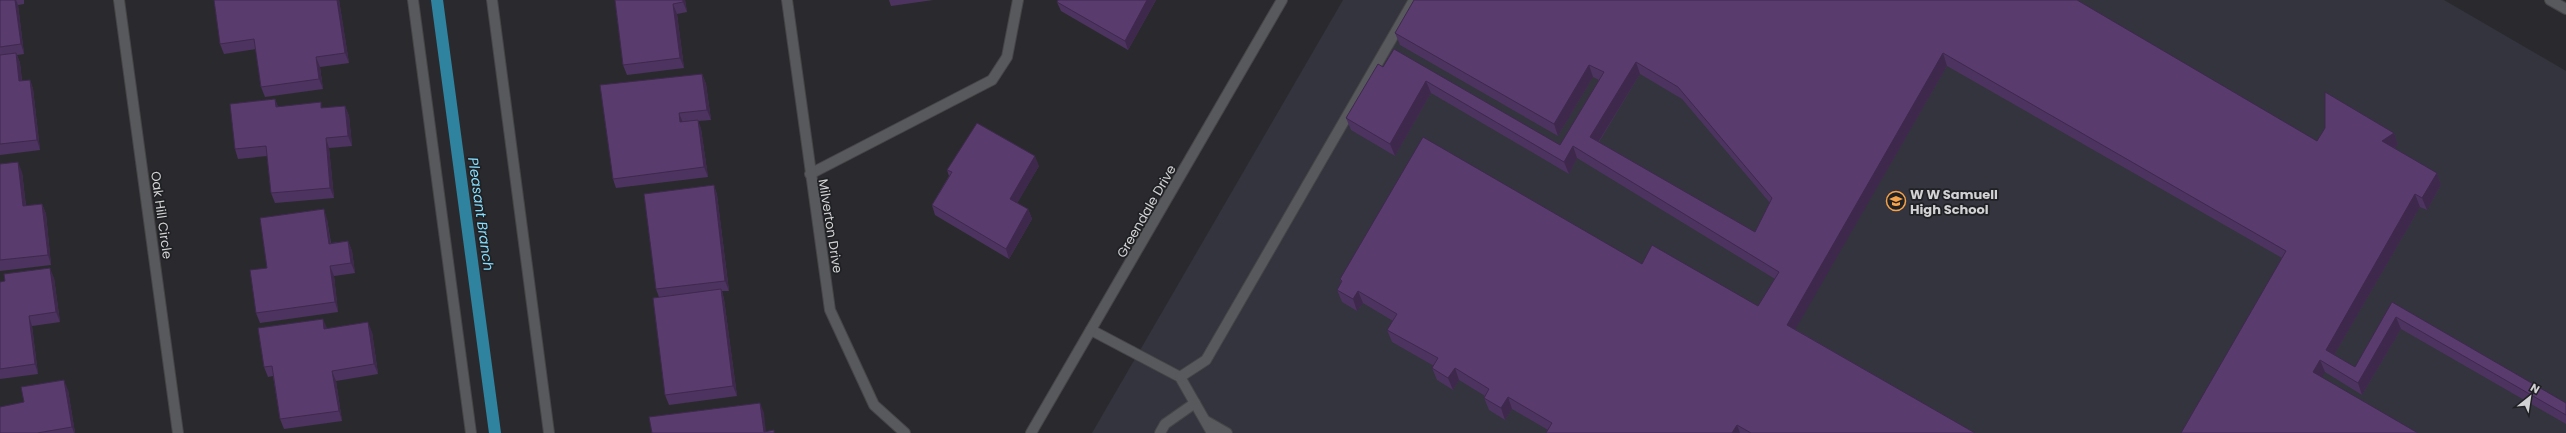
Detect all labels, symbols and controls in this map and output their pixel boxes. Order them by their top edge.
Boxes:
water label: Pleasant Branch [463,156,499,272]
street label: Greendale Drive [1112,161,1181,261]
street label: Oak Hill Circle [146,170,177,260]
street label: Milverton Drive [814,178,847,275]
place label: W W Samuell High School [1910,185,1998,219]
school or university icon: W W Samuell High School [1885,190,1907,212]
north arrow [2510,377,2550,417]
text: N [2527,379,2543,397]

